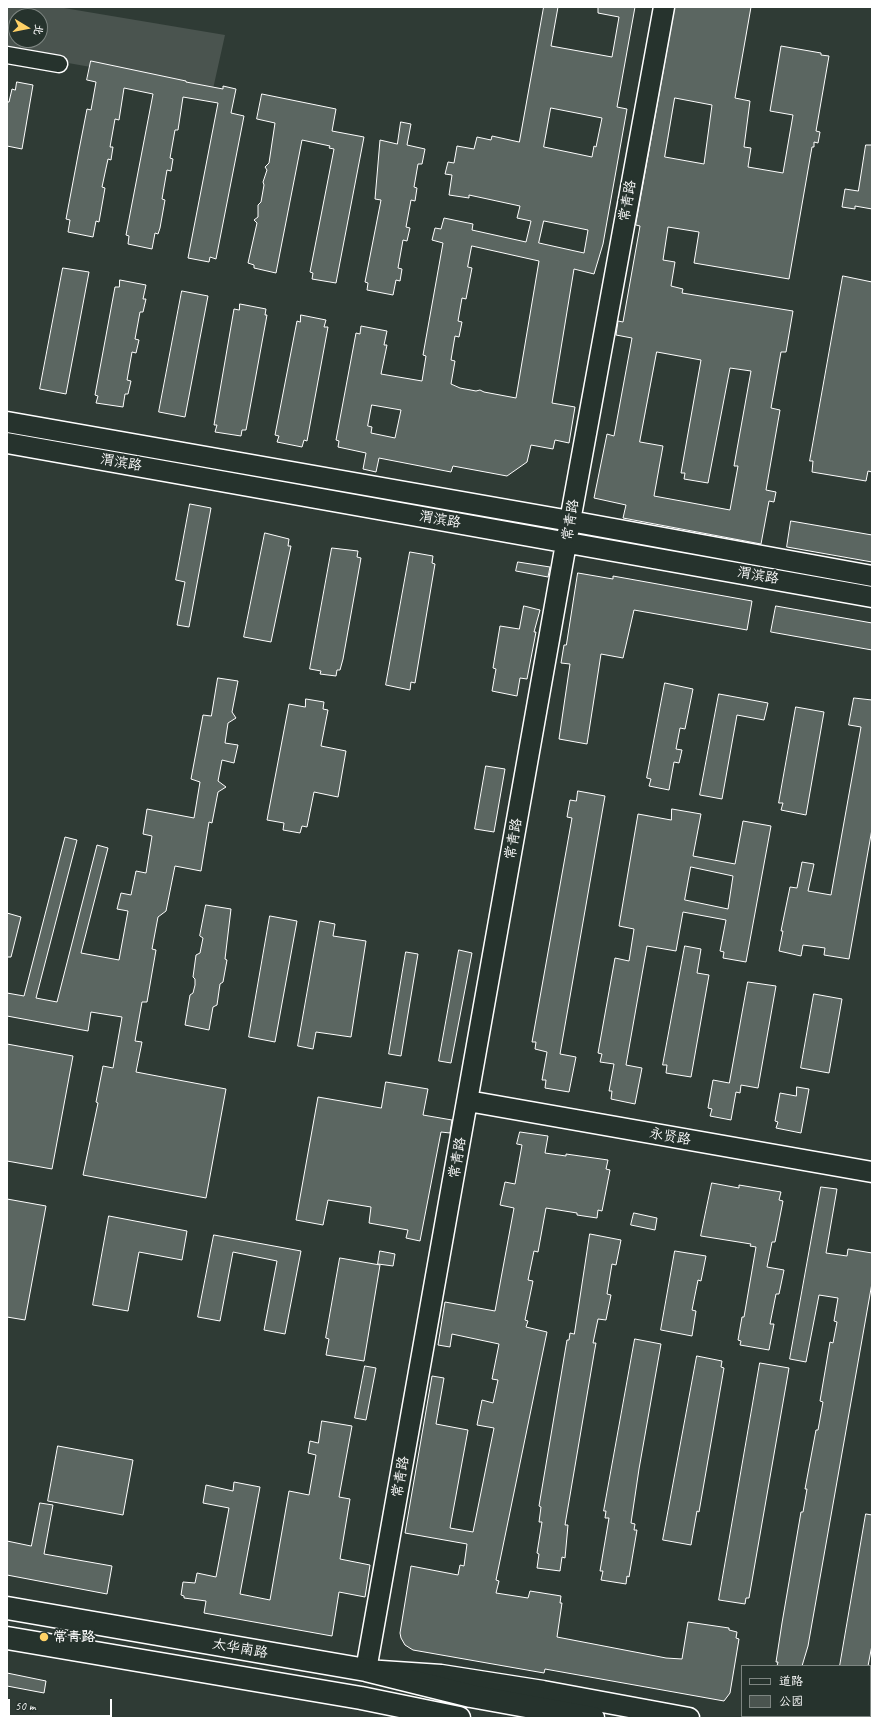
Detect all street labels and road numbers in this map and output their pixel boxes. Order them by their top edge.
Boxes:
street label: 常青路 [616,179,640,223]
street label: 渭滨路 [99,451,143,475]
street label: 常青路 [559,498,583,542]
street label: 渭滨路 [418,508,462,532]
street label: 渭滨路 [736,564,780,588]
street label: 常青路 [502,817,526,861]
street label: 永贤路 [648,1125,692,1149]
street label: 常青路 [446,1136,470,1180]
street label: 常青路 [389,1455,413,1499]
street label: 太华南路 [211,1636,269,1662]

